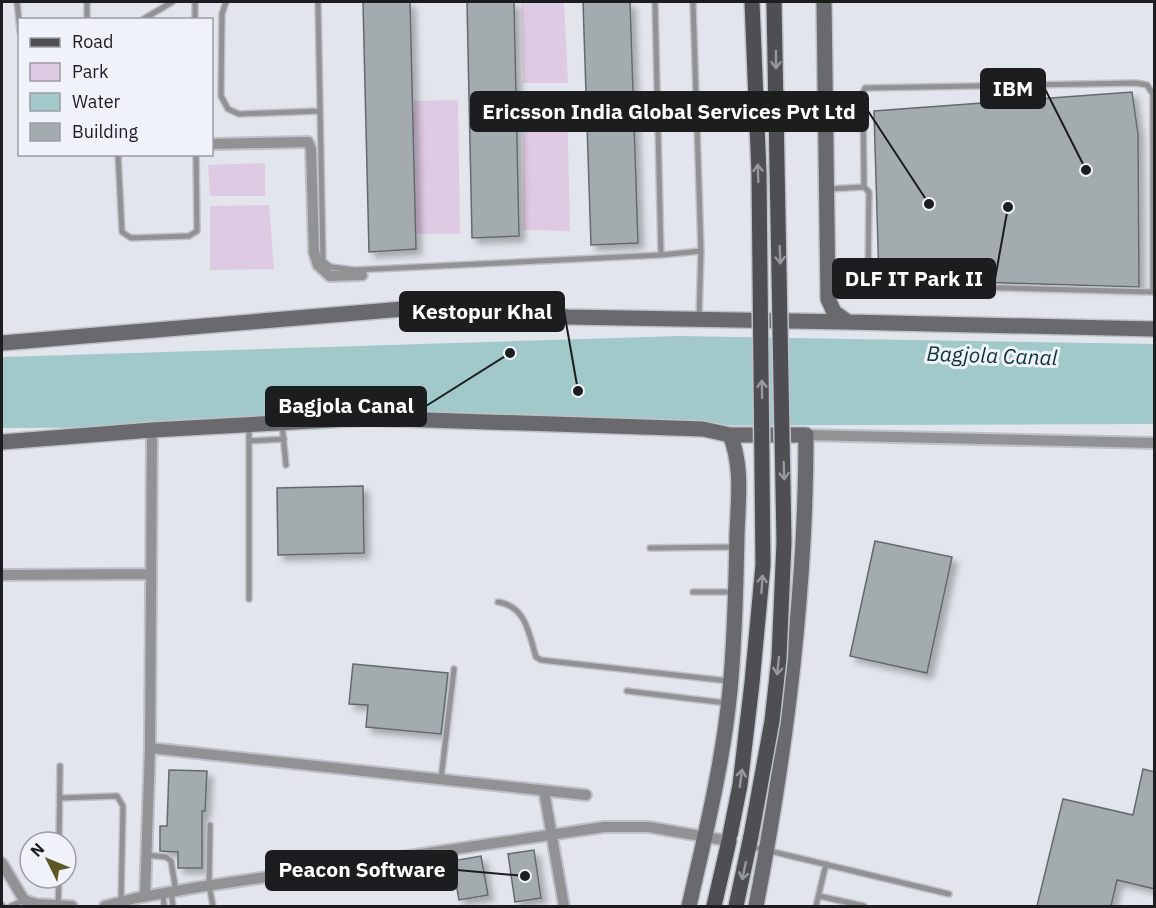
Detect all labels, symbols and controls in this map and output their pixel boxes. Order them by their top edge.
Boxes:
legend [18,18,213,156]
text: Road [72,30,113,53]
one-way arrow [770,49,782,69]
text: Park [72,60,109,83]
callout: IBM [981,69,1045,108]
text: IBM [993,74,1033,102]
text: Water [72,90,121,113]
callout: Ericsson India Global Services Pvt Ltd [471,92,868,131]
text: Ericsson India Global Services Pvt Ltd [482,97,856,125]
text: Building [72,120,139,143]
one-way arrow [753,164,764,184]
one-way arrow [774,244,786,264]
callout: DLF IT Park II [833,259,995,298]
text: DLF IT Park II [845,264,983,292]
callout: Kestopur Khal [400,292,564,331]
text: Kestopur Khal [412,297,552,325]
water label: Bagjola Canal [926,339,1058,371]
one-way arrow [756,380,767,400]
callout: Bagjola Canal [266,387,426,426]
text: Bagjola Canal [278,391,414,419]
one-way arrow [778,460,789,480]
one-way arrow [756,575,767,595]
one-way arrow [772,655,783,675]
one-way arrow [735,769,746,788]
north arrow [18,830,78,890]
text: N [26,839,48,861]
callout: Peacon Software [266,851,457,890]
text: Peacon Software [278,855,446,883]
one-way arrow [737,862,749,881]

